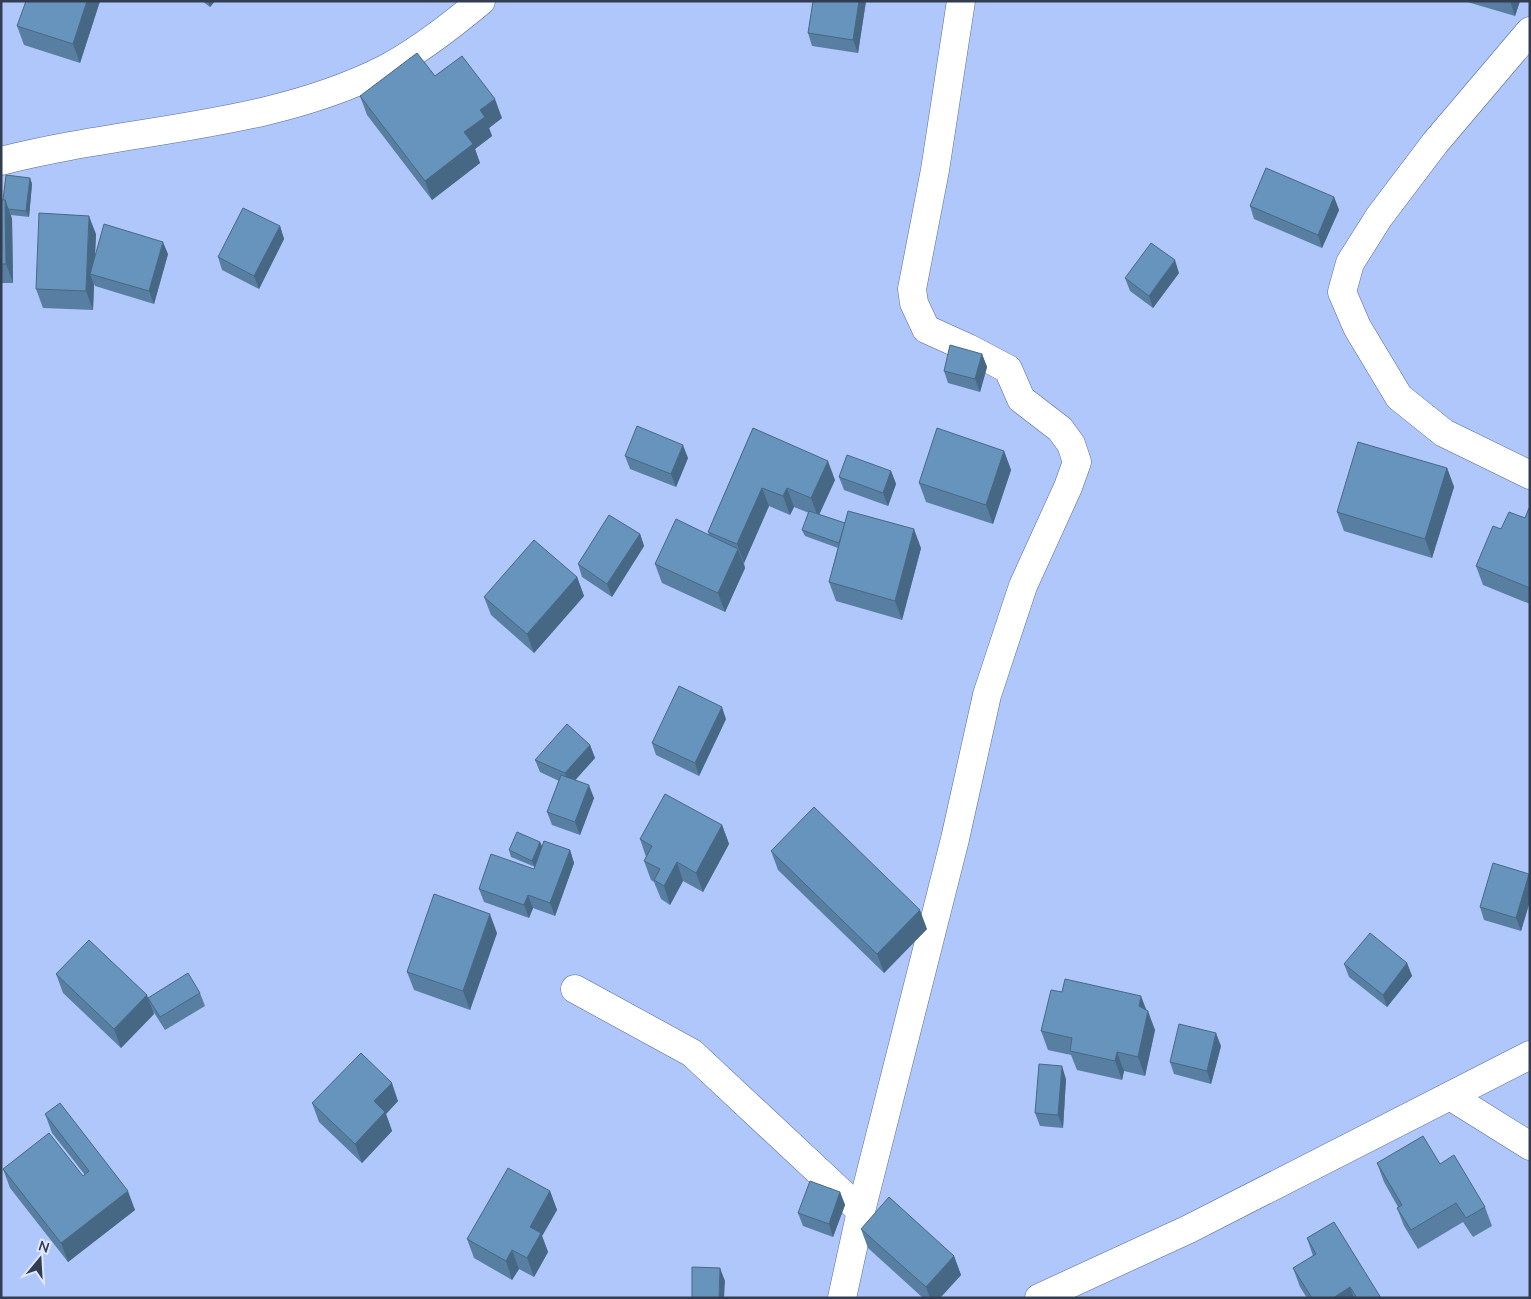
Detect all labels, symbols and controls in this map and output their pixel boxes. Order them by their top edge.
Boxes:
north arrow [15,1234,65,1284]
text: N [36,1236,52,1258]

